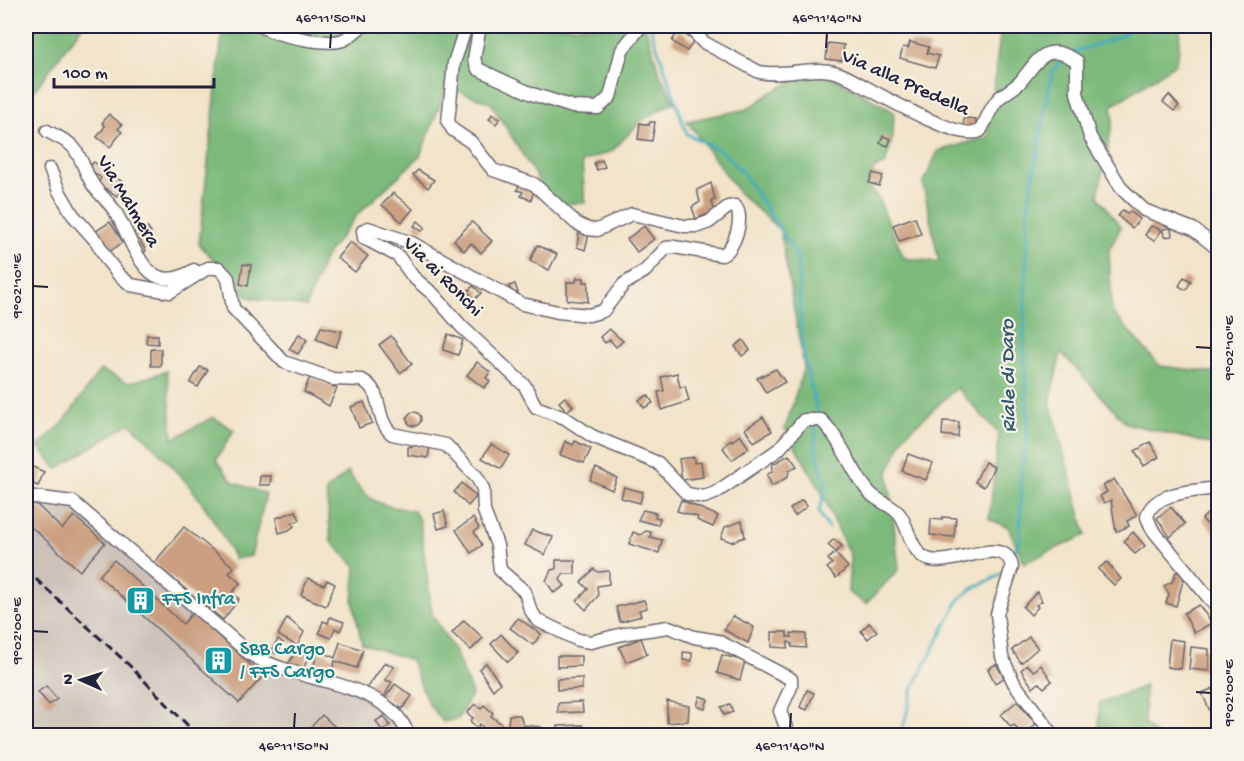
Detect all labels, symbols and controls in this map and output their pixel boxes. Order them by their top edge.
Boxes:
text: 46°11'50"N [296,10,366,28]
text: 46°11'40"N [792,10,862,28]
street label: Via alla Predella [837,45,973,123]
scale bar [54,51,214,89]
text: 100 m [62,64,108,85]
street label: Via Malmera [90,151,164,253]
street label: Via ai Ronchi [396,232,487,323]
text: 9°02'10"E [9,253,27,319]
text: 9°02'10"E [1221,315,1239,381]
water label: Riale di Daro [996,318,1023,433]
building icon: FFS Infra [125,584,157,616]
place label: FFS Infra [161,589,236,612]
text: 9°02'00"E [9,597,27,665]
place label: SBB Cargo / FFS Cargo [240,639,335,685]
building icon: SBB Cargo / FFS Cargo [203,645,235,677]
north arrow [51,650,111,710]
text: 9°02'00"E [1221,659,1239,727]
text: N [60,673,79,685]
text: 46°11'50"N [259,738,329,756]
text: 46°11'40"N [755,738,825,756]

